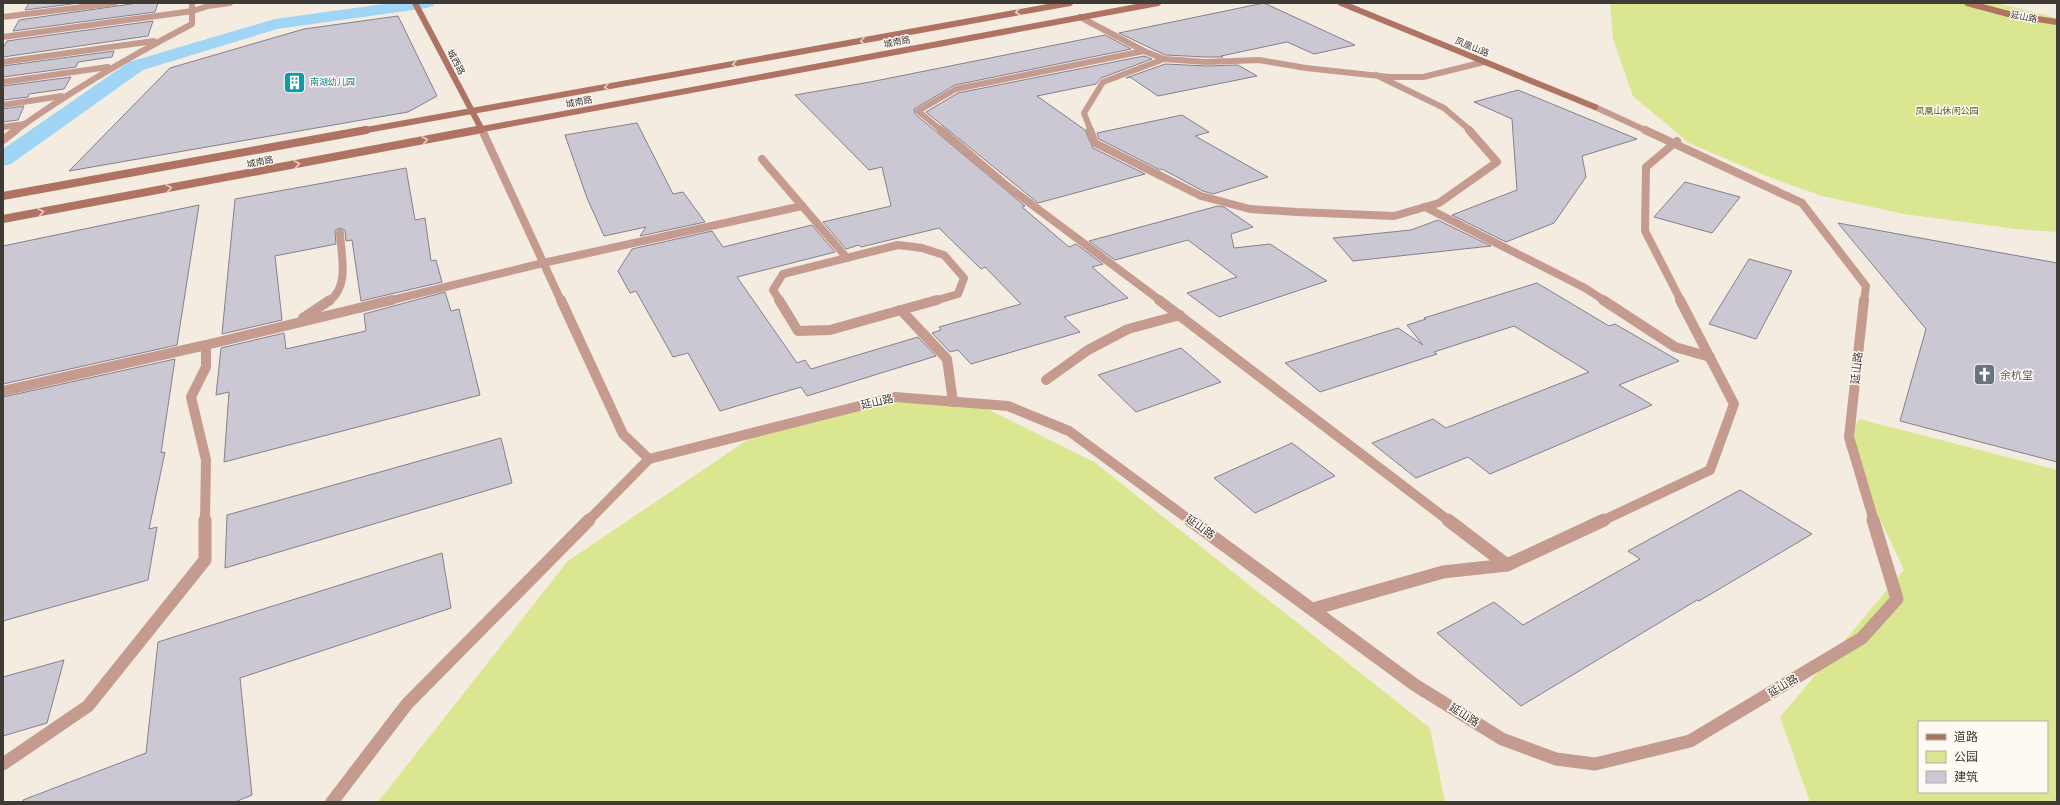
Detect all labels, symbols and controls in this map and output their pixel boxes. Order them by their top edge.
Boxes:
one-way arrow [1015,8,1021,16]
street label: 延山路 [2010,10,2038,24]
street label: 城南路 [883,35,911,49]
one-way arrow [859,36,866,44]
street label: 凤凰山路 [1453,36,1491,58]
street label: 城西路 [445,48,467,76]
one-way arrow [732,59,738,68]
building icon: 南湖幼儿园 [281,69,307,95]
place label: 南湖幼儿园 [310,77,355,87]
one-way arrow [604,83,610,91]
street label: 城南路 [565,95,593,109]
park label: 凤凰山休闲公园 [1915,105,1979,116]
one-way arrow [422,137,428,145]
street label: 城南路 [246,155,274,169]
one-way arrow [294,160,300,169]
one-way arrow [166,184,172,193]
one-way arrow [38,208,44,216]
street label: 延山路 [1849,351,1865,385]
church icon: 余杭堂 [1972,362,1998,388]
place label: 余杭堂 [2000,369,2033,382]
street label: 延山路 [859,392,895,412]
street label: 延山路 [1183,512,1217,542]
street label: 延山路 [1766,672,1800,700]
street label: 延山路 [1447,701,1481,729]
legend [1918,721,2048,793]
text: 道路 [1954,730,1978,744]
text: 公园 [1954,750,1978,764]
text: 建筑 [1954,770,1978,784]

